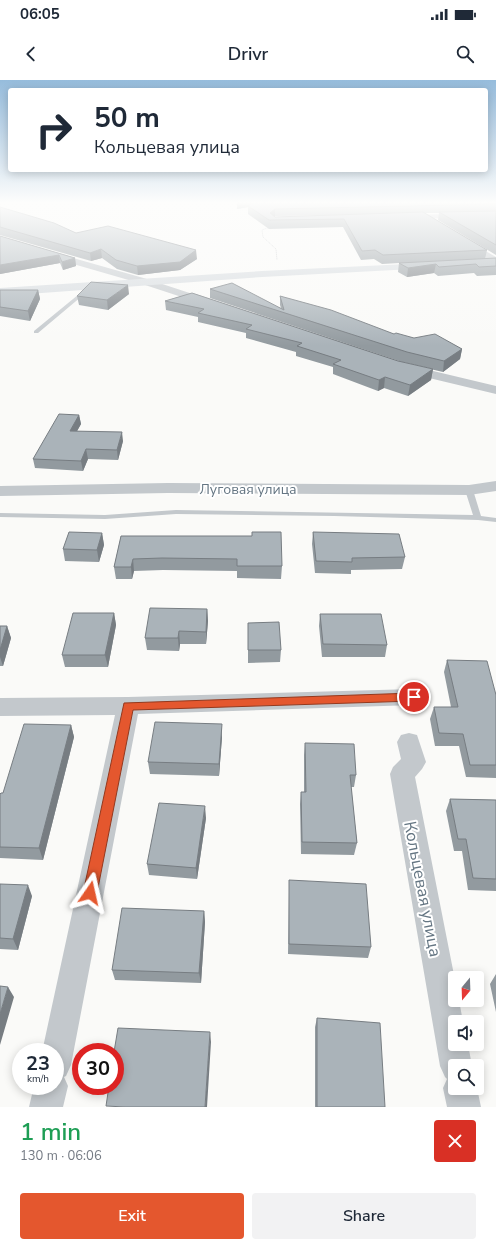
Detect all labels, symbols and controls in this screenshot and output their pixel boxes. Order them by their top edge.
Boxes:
text: 06:05 [20,4,60,24]
text: Drivr [228,42,268,66]
icon: back [20,43,42,65]
icon: search [454,43,476,65]
text: 50 m [94,99,160,137]
icon: right [28,104,80,156]
text: Кольцевая улица [94,135,240,159]
street label: Луговая улица [199,480,297,499]
pin [397,680,431,714]
icon: arrive [403,686,425,708]
street label: Кольцевая улица [398,819,447,959]
position arrow [69,872,111,914]
north arrow [448,971,484,1007]
map controls [448,971,484,1095]
button: sound [448,1015,484,1051]
speed limit sign: 30 [72,1043,124,1095]
text: 23 [26,1050,50,1077]
button: search [448,1059,484,1095]
text: km/h [27,1072,49,1086]
text: 1 min [20,1116,81,1148]
button: close [434,1120,476,1162]
text: 130 m · 06:06 [20,1147,102,1165]
button: Exit [20,1193,244,1239]
button: Share [252,1193,476,1239]

